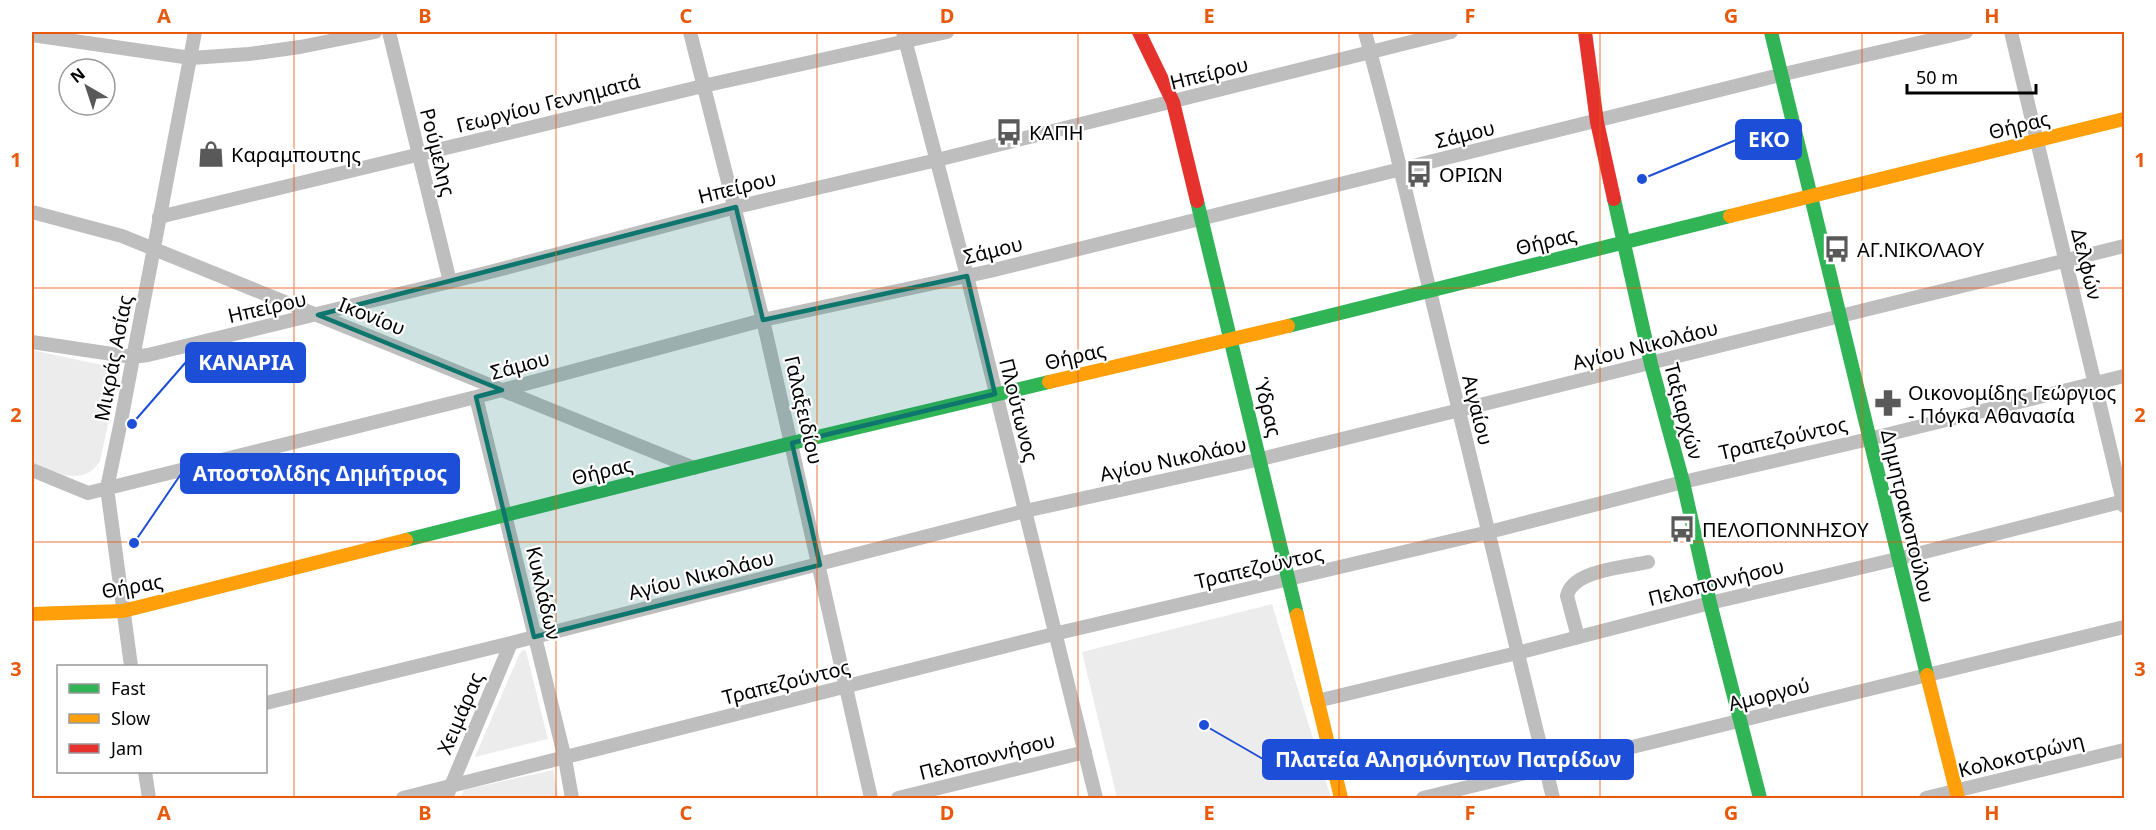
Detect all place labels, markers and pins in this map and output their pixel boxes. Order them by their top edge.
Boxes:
bus stop icon: ΚΑΠΗ [994,117,1024,147]
place label: ΚΑΠΗ [1029,119,1084,146]
callout: EKO [1736,120,1801,159]
shop icon: Καραμπουτης [196,139,226,169]
place label: Καραμπουτης [231,141,361,168]
bus stop icon: ΟΡΙΩΝ [1404,159,1434,189]
place label: ΟΡΙΩΝ [1439,161,1503,188]
bus stop icon: ΑΓ.ΝΙΚΟΛΑΟΥ [1822,234,1852,264]
place label: ΑΓ.ΝΙΚΟΛΑΟΥ [1857,236,1985,263]
callout: ΚΑΝΑΡΙΑ [186,343,305,382]
place label: Οικονομίδης Γεώργιος - Πόγκα Αθανασία [1908,379,2117,429]
pharmacy icon: Οικονομίδης Γεώργιος - Πόγκα Αθανασία [1873,388,1903,418]
callout: Αποστολίδης Δημήτριος [181,454,459,493]
bus stop icon: ΠΕΛΟΠΟΝΝΗΣΟΥ [1667,514,1697,544]
place label: ΠΕΛΟΠΟΝΝΗΣΟΥ [1702,516,1869,543]
callout: Πλατεία Αλησμόνητων Πατρίδων [1263,740,1633,779]

